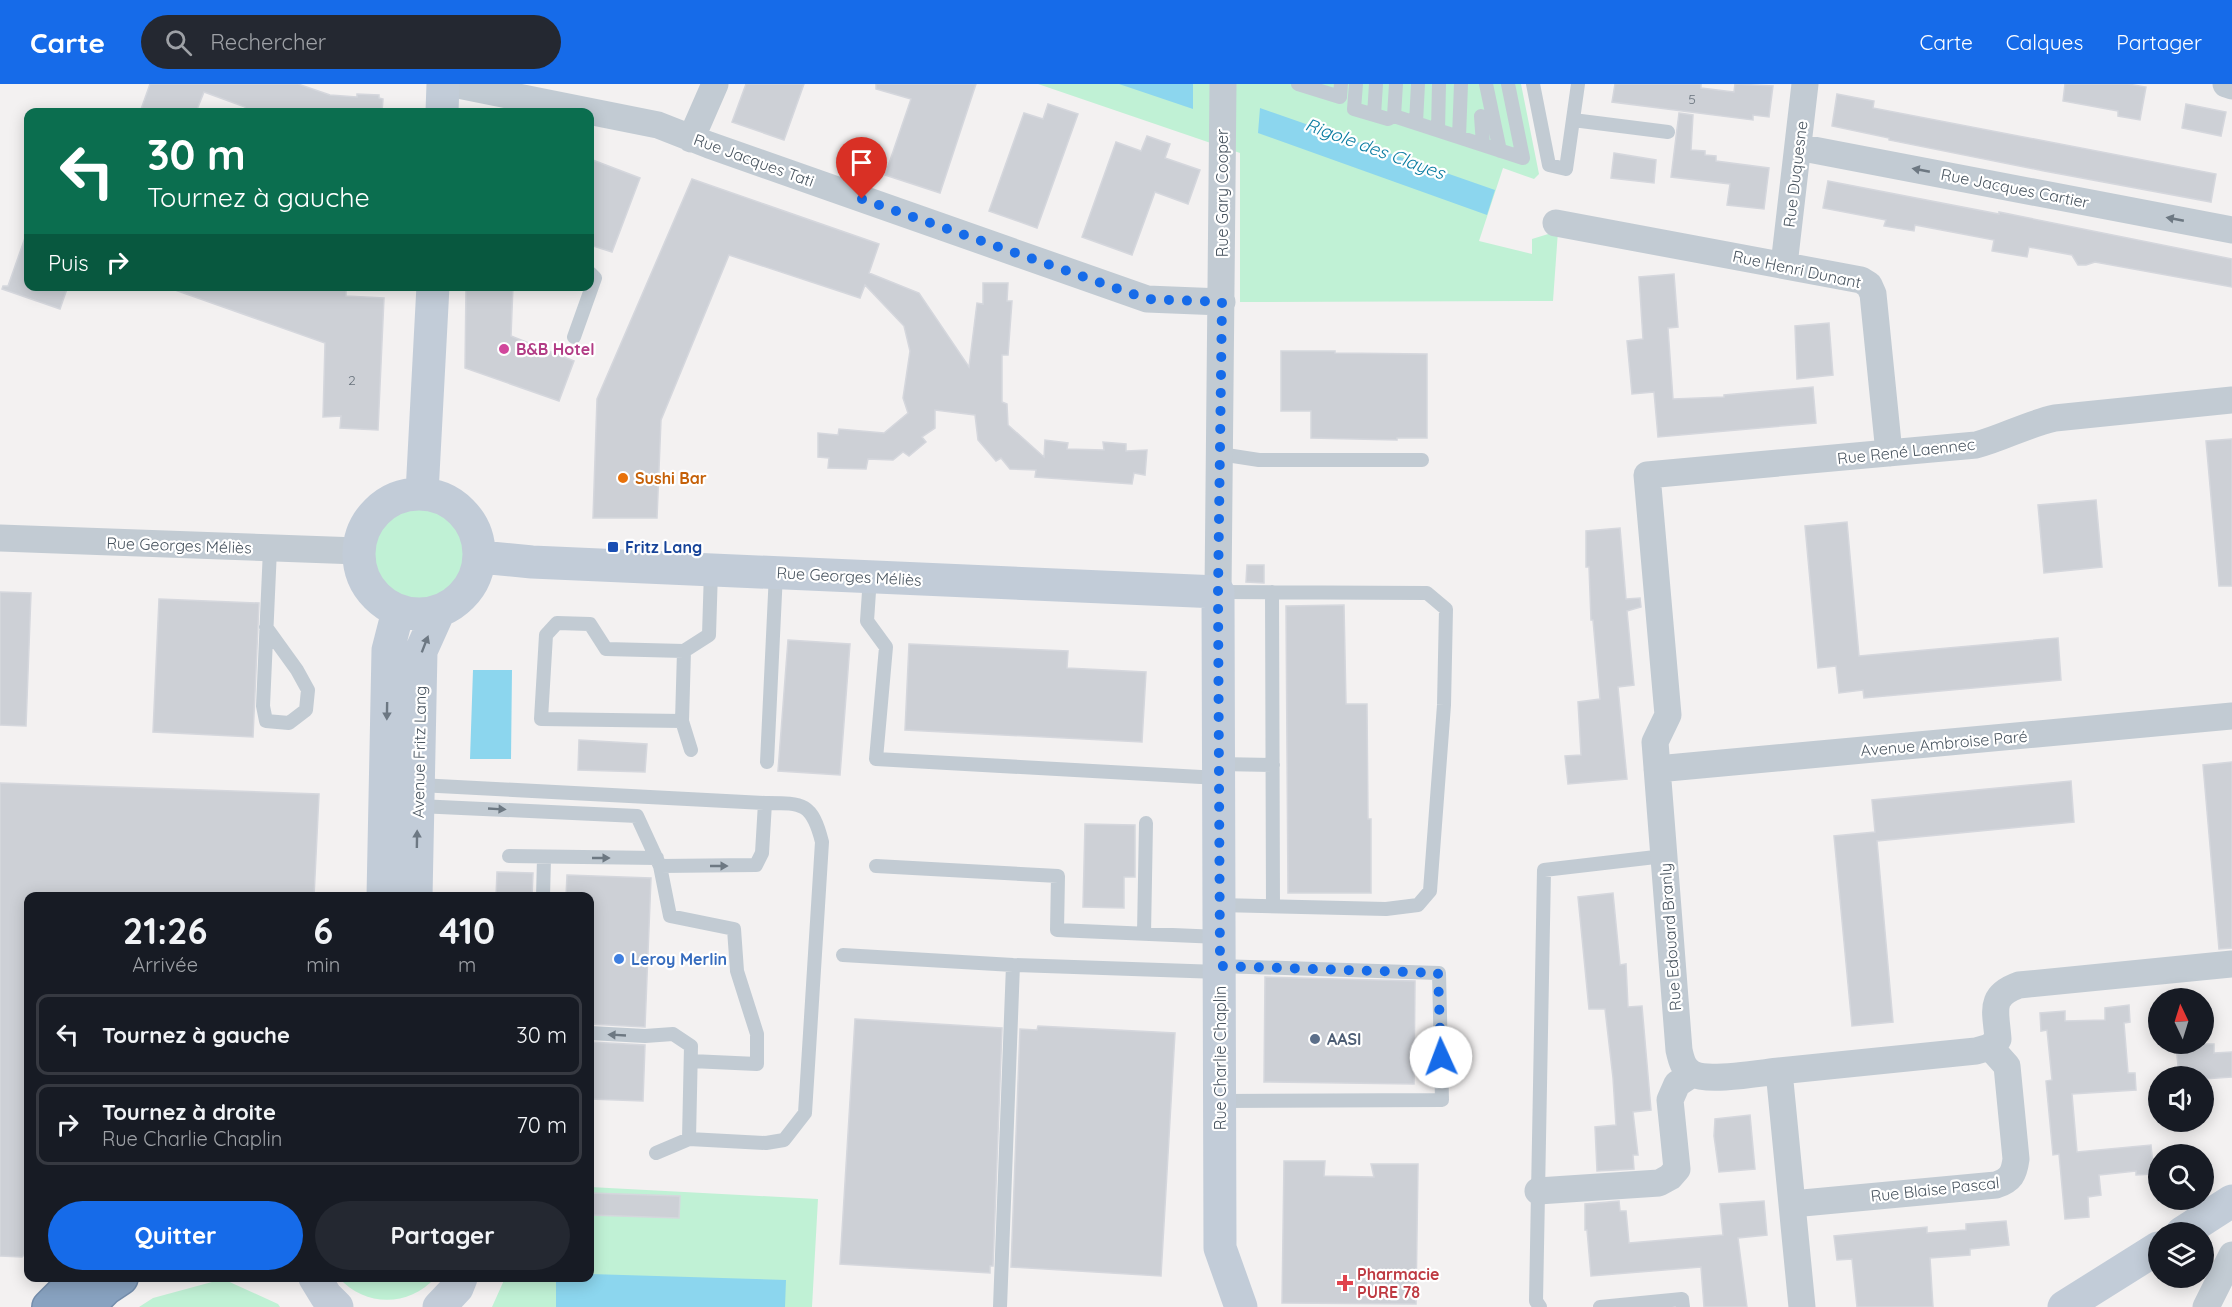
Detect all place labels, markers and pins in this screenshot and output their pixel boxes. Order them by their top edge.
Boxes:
pin [836,137,887,199]
place label: B&B Hotel [516,339,595,359]
marker: B&B Hotel [497,342,511,356]
place label: Sushi Bar [635,468,707,488]
marker: Sushi Bar [616,471,630,485]
place label: Fritz Lang [625,537,702,557]
marker: Fritz Lang [606,540,620,554]
place label: Leroy Merlin [631,949,727,969]
marker: Leroy Merlin [612,952,626,966]
place label: AASI [1327,1029,1361,1049]
marker: AASI [1308,1032,1322,1046]
place label: Pharmacie PURE 78 [1357,1264,1439,1302]
marker: Pharmacie PURE 78 [1338,1276,1352,1290]

